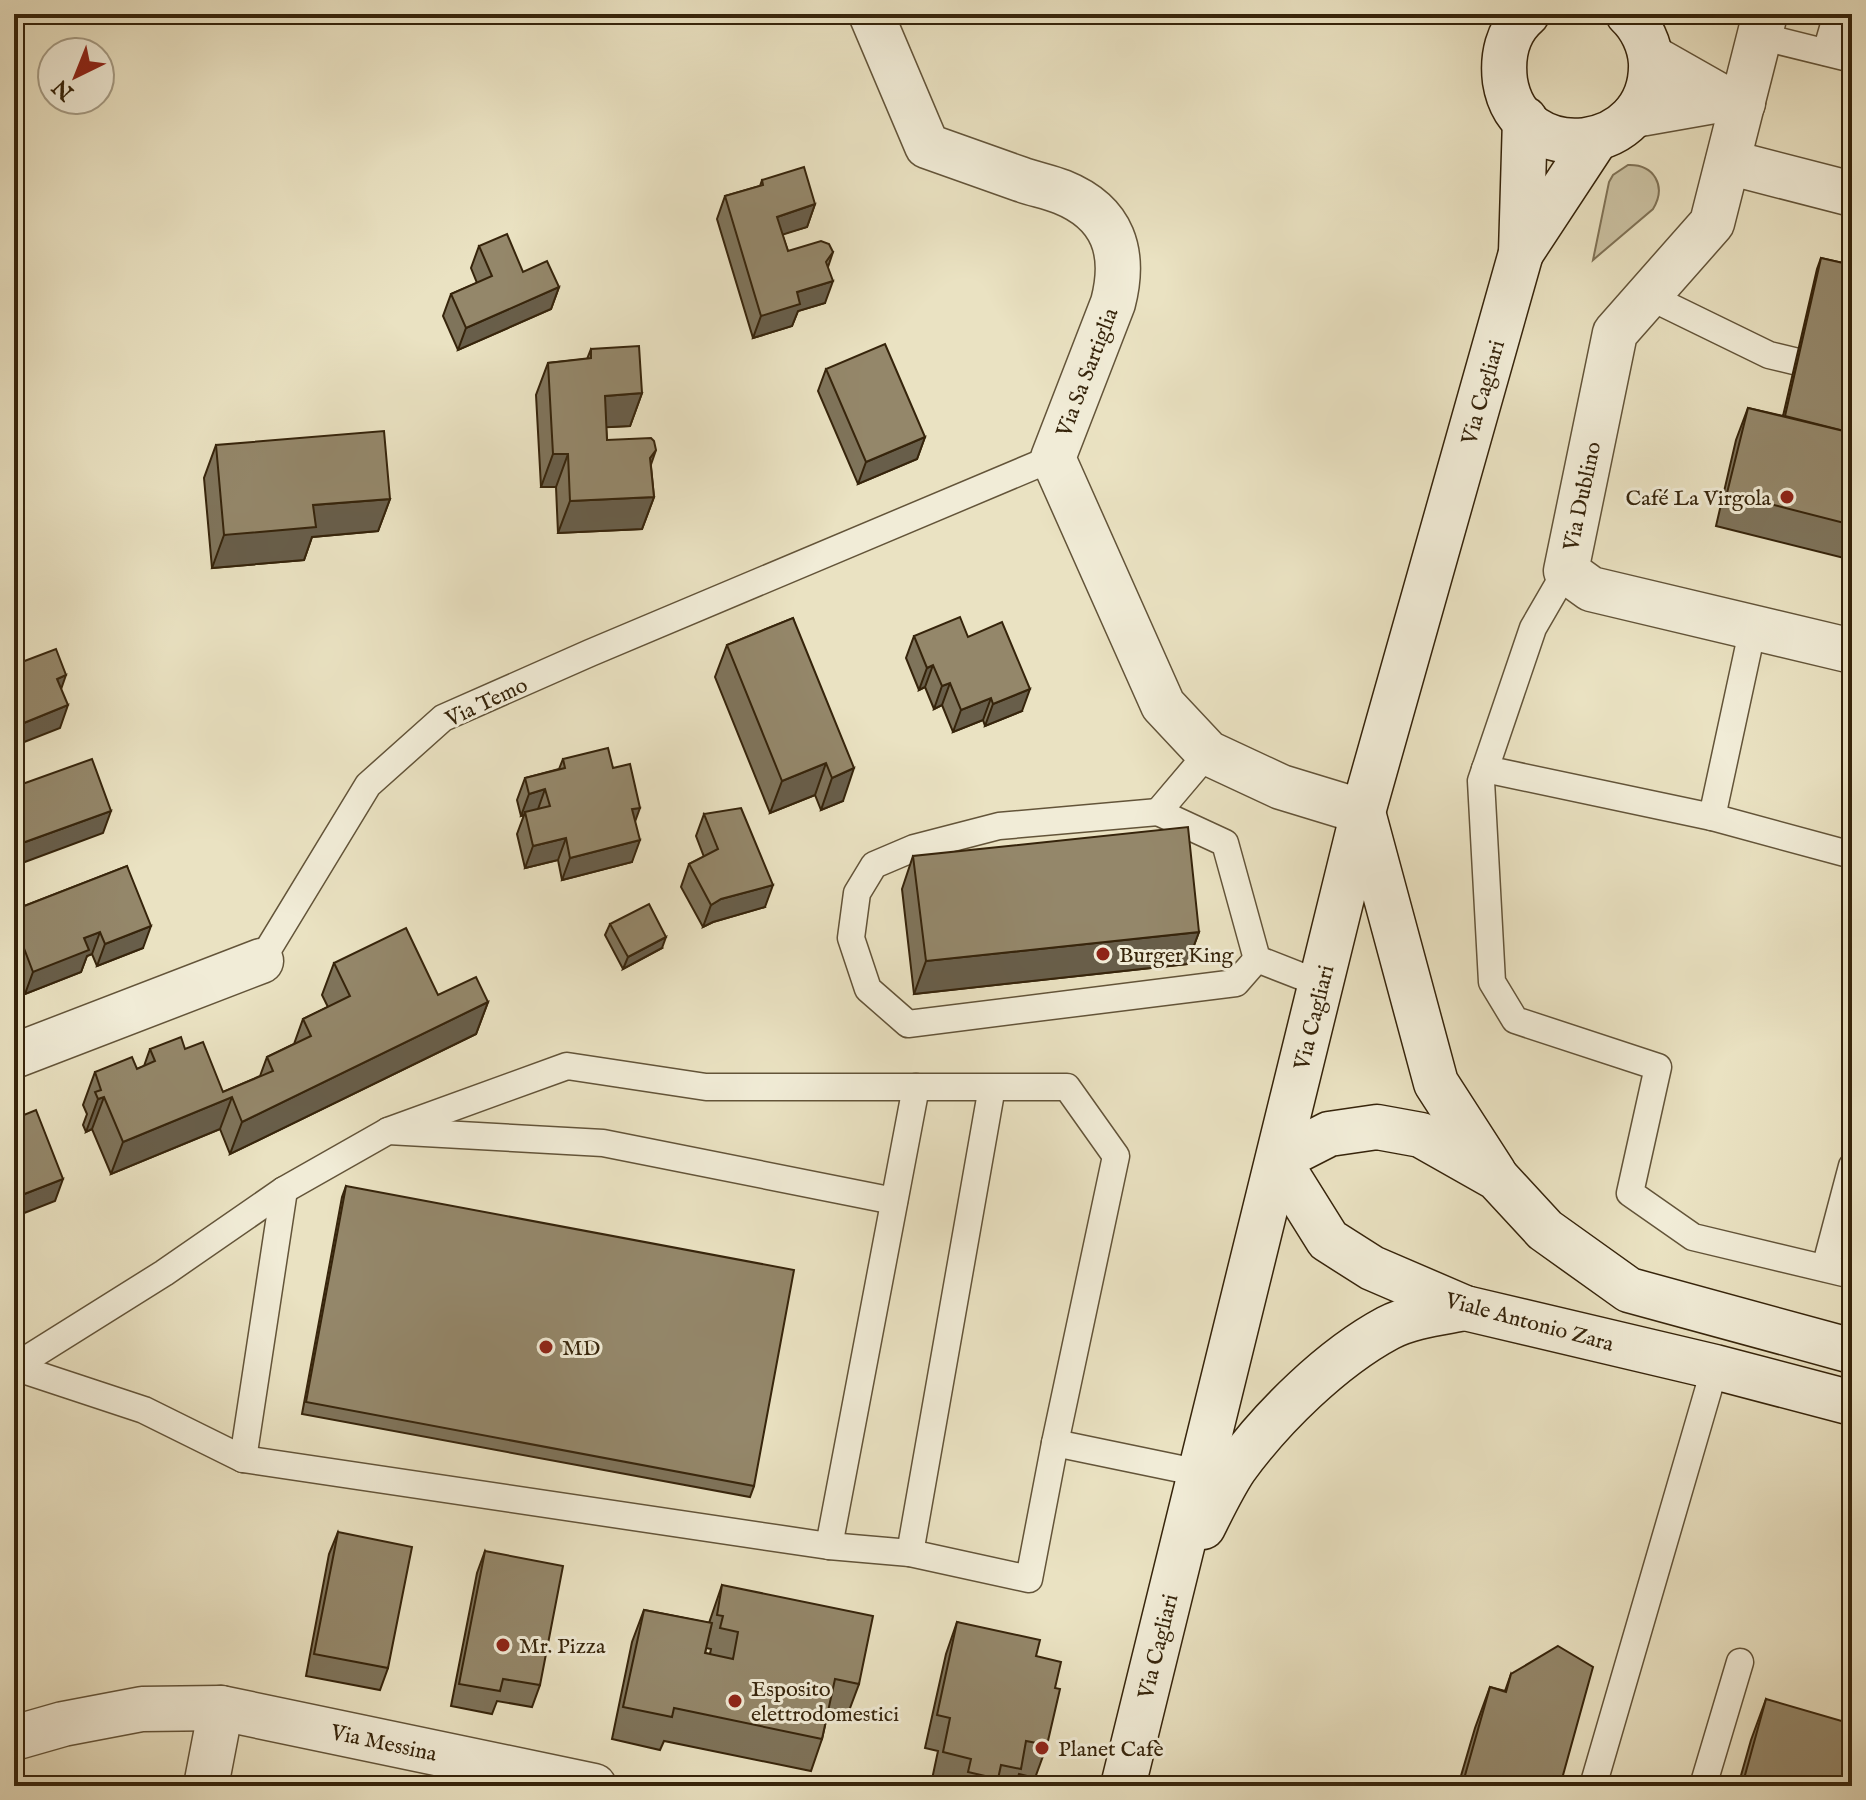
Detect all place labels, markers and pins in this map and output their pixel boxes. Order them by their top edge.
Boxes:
place label: Café La Virgola [1625,485,1771,513]
marker: Café La Virgola [1778,488,1796,506]
place label: Burger King [1119,942,1234,970]
marker: Burger King [1094,945,1112,963]
place label: MD [562,1335,600,1363]
marker: MD [537,1338,555,1356]
place label: Mr. Pizza [519,1633,606,1661]
marker: Mr. Pizza [494,1636,512,1654]
place label: Esposito elettrodomestici [751,1676,899,1729]
marker: Esposito elettrodomestici [726,1692,744,1710]
place label: Planet Cafè [1058,1736,1164,1764]
marker: Planet Cafè [1033,1739,1051,1757]

